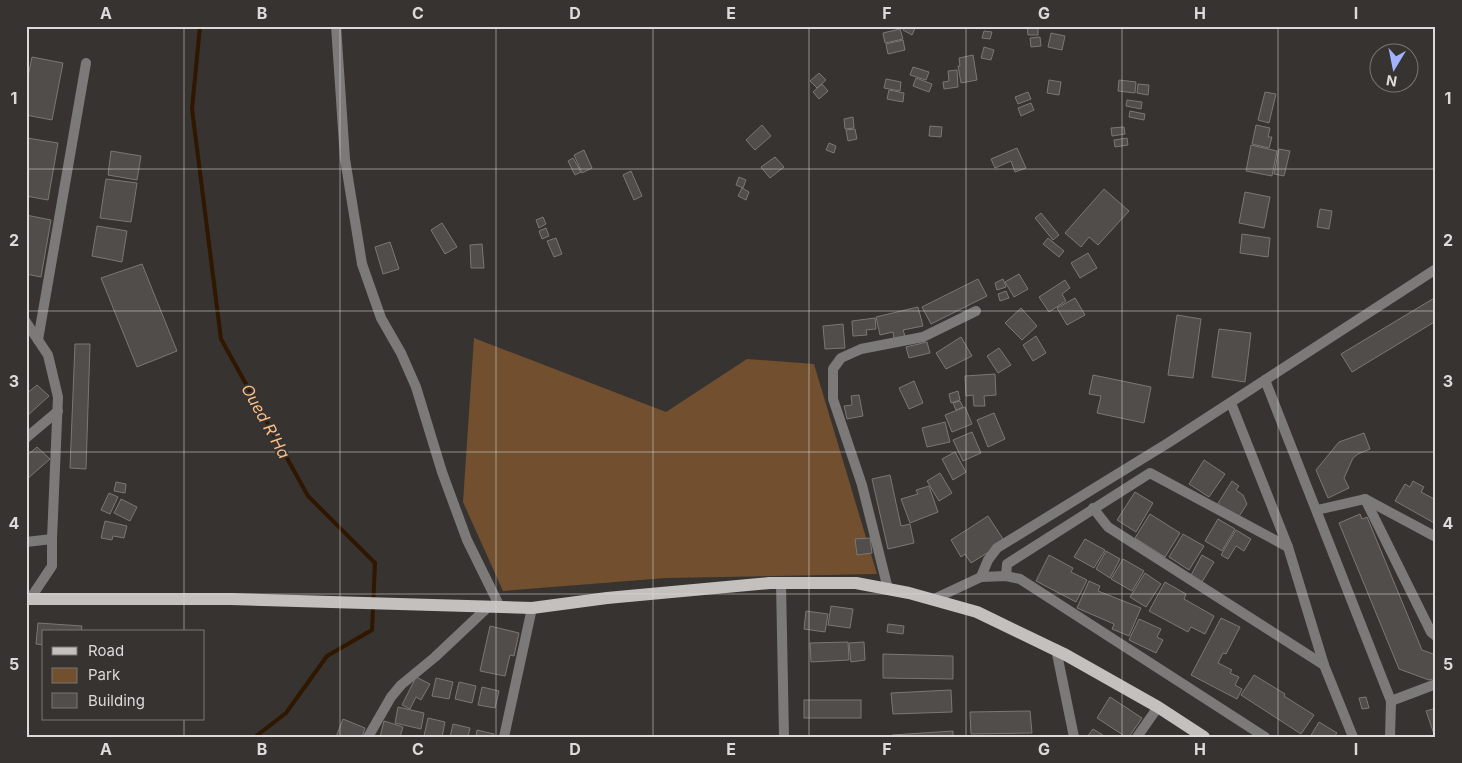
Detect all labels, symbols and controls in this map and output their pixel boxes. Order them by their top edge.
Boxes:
text: A [100,3,112,23]
text: B [257,3,267,23]
text: C [412,3,424,23]
text: D [569,3,581,23]
text: E [726,3,736,23]
text: F [882,3,892,23]
text: G [1038,3,1050,23]
text: H [1194,3,1206,23]
text: I [1354,3,1358,23]
north arrow [1370,42,1420,92]
text: N [1385,72,1398,91]
text: 1 [11,88,17,108]
text: 1 [1445,88,1451,108]
text: 2 [9,230,19,250]
text: 2 [1443,230,1453,250]
text: 3 [9,371,19,391]
text: 3 [1443,371,1453,391]
water label: Oued R'Ha [237,380,295,462]
text: 4 [9,513,20,533]
text: 4 [1443,513,1454,533]
legend [42,630,205,720]
text: Road [88,641,124,660]
text: 5 [9,654,19,674]
text: 5 [1443,654,1453,674]
text: Park [88,665,121,684]
text: Building [88,691,145,710]
text: A [100,739,112,759]
text: B [257,739,267,759]
text: C [412,739,424,759]
text: D [569,739,581,759]
text: E [726,739,736,759]
text: F [882,739,892,759]
text: G [1038,739,1050,759]
text: H [1194,739,1206,759]
text: I [1354,739,1358,759]

